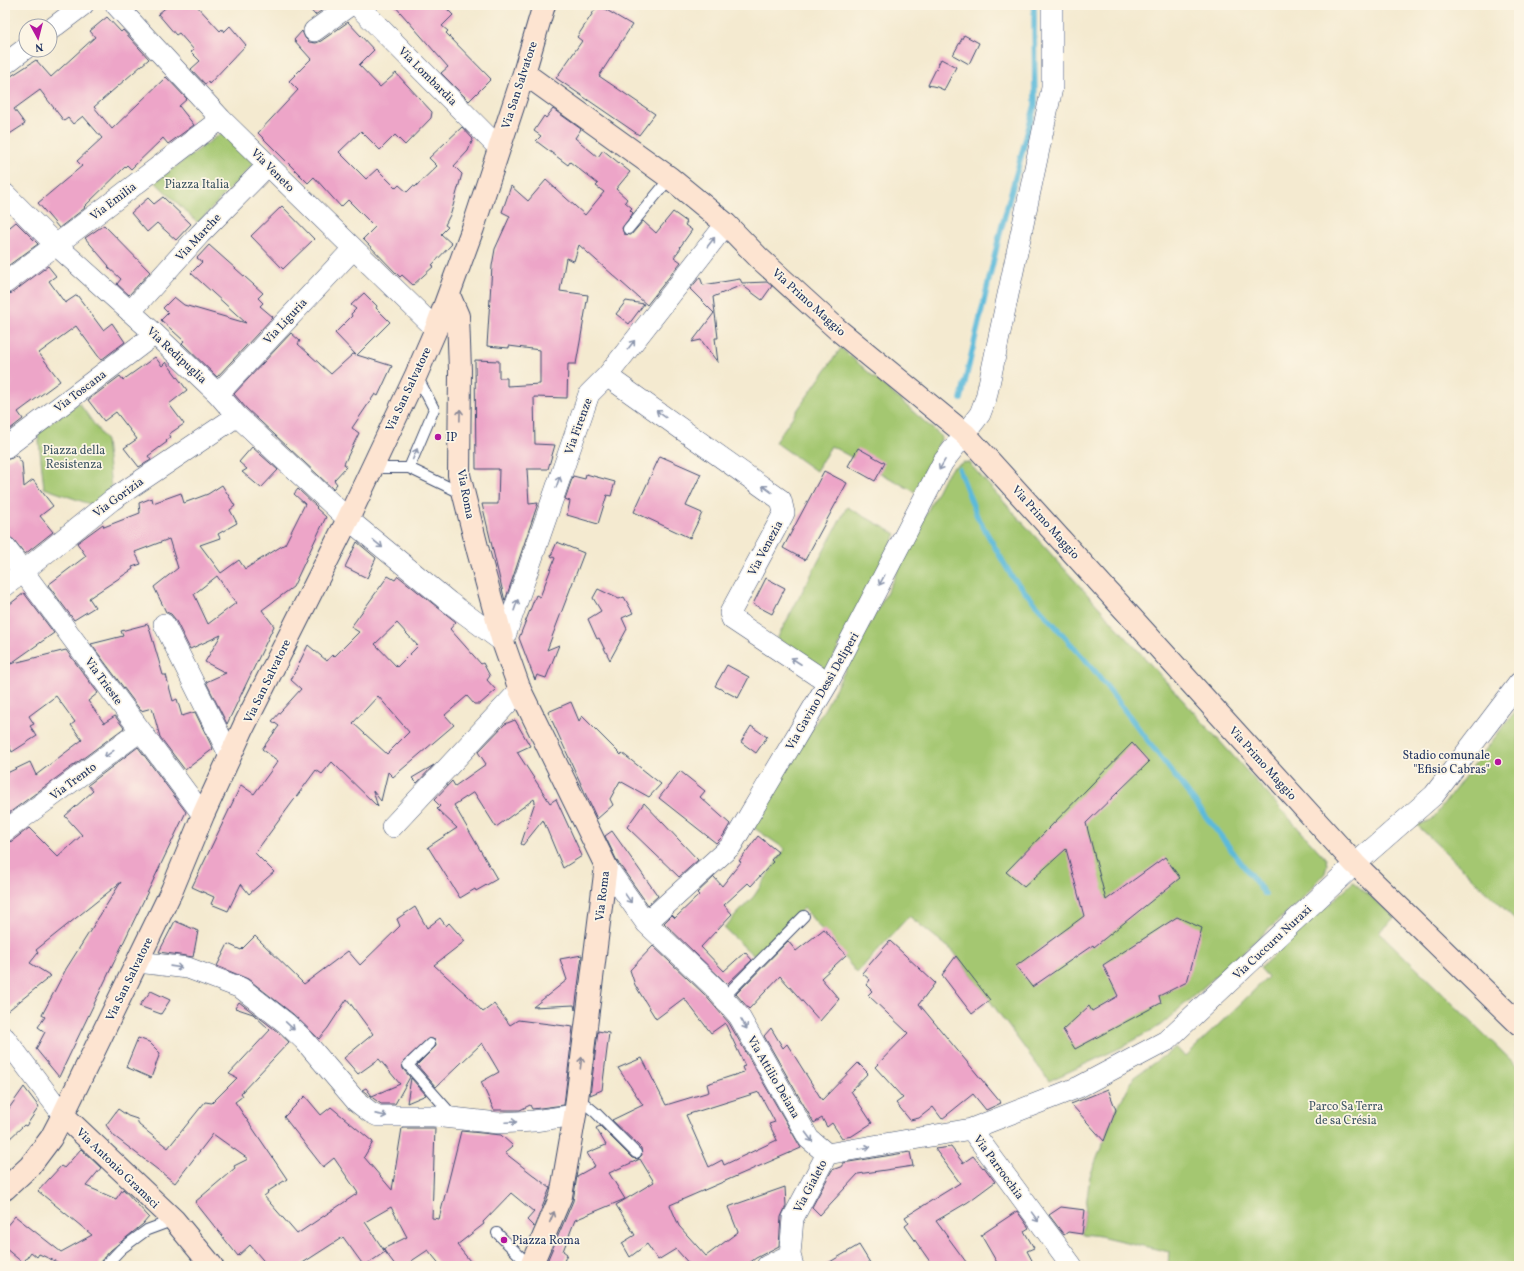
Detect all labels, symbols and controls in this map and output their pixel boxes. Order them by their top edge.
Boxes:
north arrow [18,18,58,58]
text: N [34,39,44,54]
street label: Via San Salvatore [498,39,542,131]
street label: Via Lombardia [394,44,460,110]
street label: Via Veneto [247,145,298,196]
park label: Piazza Italia [165,177,229,193]
street label: Via Emilia [87,179,140,225]
street label: Via Marche [173,210,225,265]
one-way arrow [707,237,716,248]
street label: Via Primo Maggio [768,265,849,340]
street label: Via Liguria [260,295,311,348]
street label: Via Redipuglia [143,324,210,388]
one-way arrow [627,339,636,350]
street label: Via San Salvatore [382,344,436,434]
street label: Via Toscana [51,367,110,417]
street label: Via Firenze [561,396,597,457]
one-way arrow [456,409,464,422]
one-way arrow [656,410,667,418]
place label: IP [446,430,457,446]
marker: IP [433,432,443,442]
park label: Piazza della Resistenza [43,443,105,473]
one-way arrow [412,448,419,460]
one-way arrow [938,459,946,471]
street label: Via Roma [452,468,478,521]
street label: Via Gorizia [90,474,147,522]
one-way arrow [555,476,563,488]
street label: Via Primo Maggio [1008,482,1083,563]
one-way arrow [762,485,773,493]
street label: Via Venezia [745,518,787,579]
one-way arrow [372,539,383,548]
one-way arrow [878,574,885,586]
one-way arrow [513,598,520,611]
street label: Via Gavino Dessì Deliperi [783,629,863,753]
street label: Via San Salvatore [241,637,295,726]
street label: Via Trieste [81,655,126,709]
one-way arrow [790,657,802,665]
street label: Via Primo Maggio [1225,723,1300,804]
place label: Stadio comunale "Efisio Cabras" [1402,748,1490,778]
one-way arrow [104,750,115,758]
marker: Stadio comunale "Efisio Cabras" [1493,757,1503,767]
street label: Via Trento [47,759,100,804]
street label: Via Roma [592,870,614,922]
one-way arrow [624,892,632,903]
street label: Via Cuccuru Nuraxi [1230,902,1316,983]
street label: Via San Salvatore [103,935,157,1024]
one-way arrow [170,963,183,971]
one-way arrow [740,1018,748,1030]
one-way arrow [284,1021,294,1030]
street label: Via Attilio Deiana [743,1033,803,1122]
one-way arrow [577,1057,585,1070]
park label: Parco Sa Terra de sa Crésia [1309,1099,1383,1129]
one-way arrow [375,1112,388,1120]
one-way arrow [504,1118,517,1126]
street label: Via Antonio Gramsci [72,1125,163,1213]
one-way arrow [804,1131,813,1142]
street label: Via Parrocchia [969,1132,1027,1203]
one-way arrow [859,1143,872,1151]
street label: Via Gialeto [790,1157,831,1216]
one-way arrow [1031,1211,1040,1222]
one-way arrow [549,1212,556,1224]
place label: Piazza Roma [512,1233,580,1249]
marker: Piazza Roma [499,1235,509,1245]

